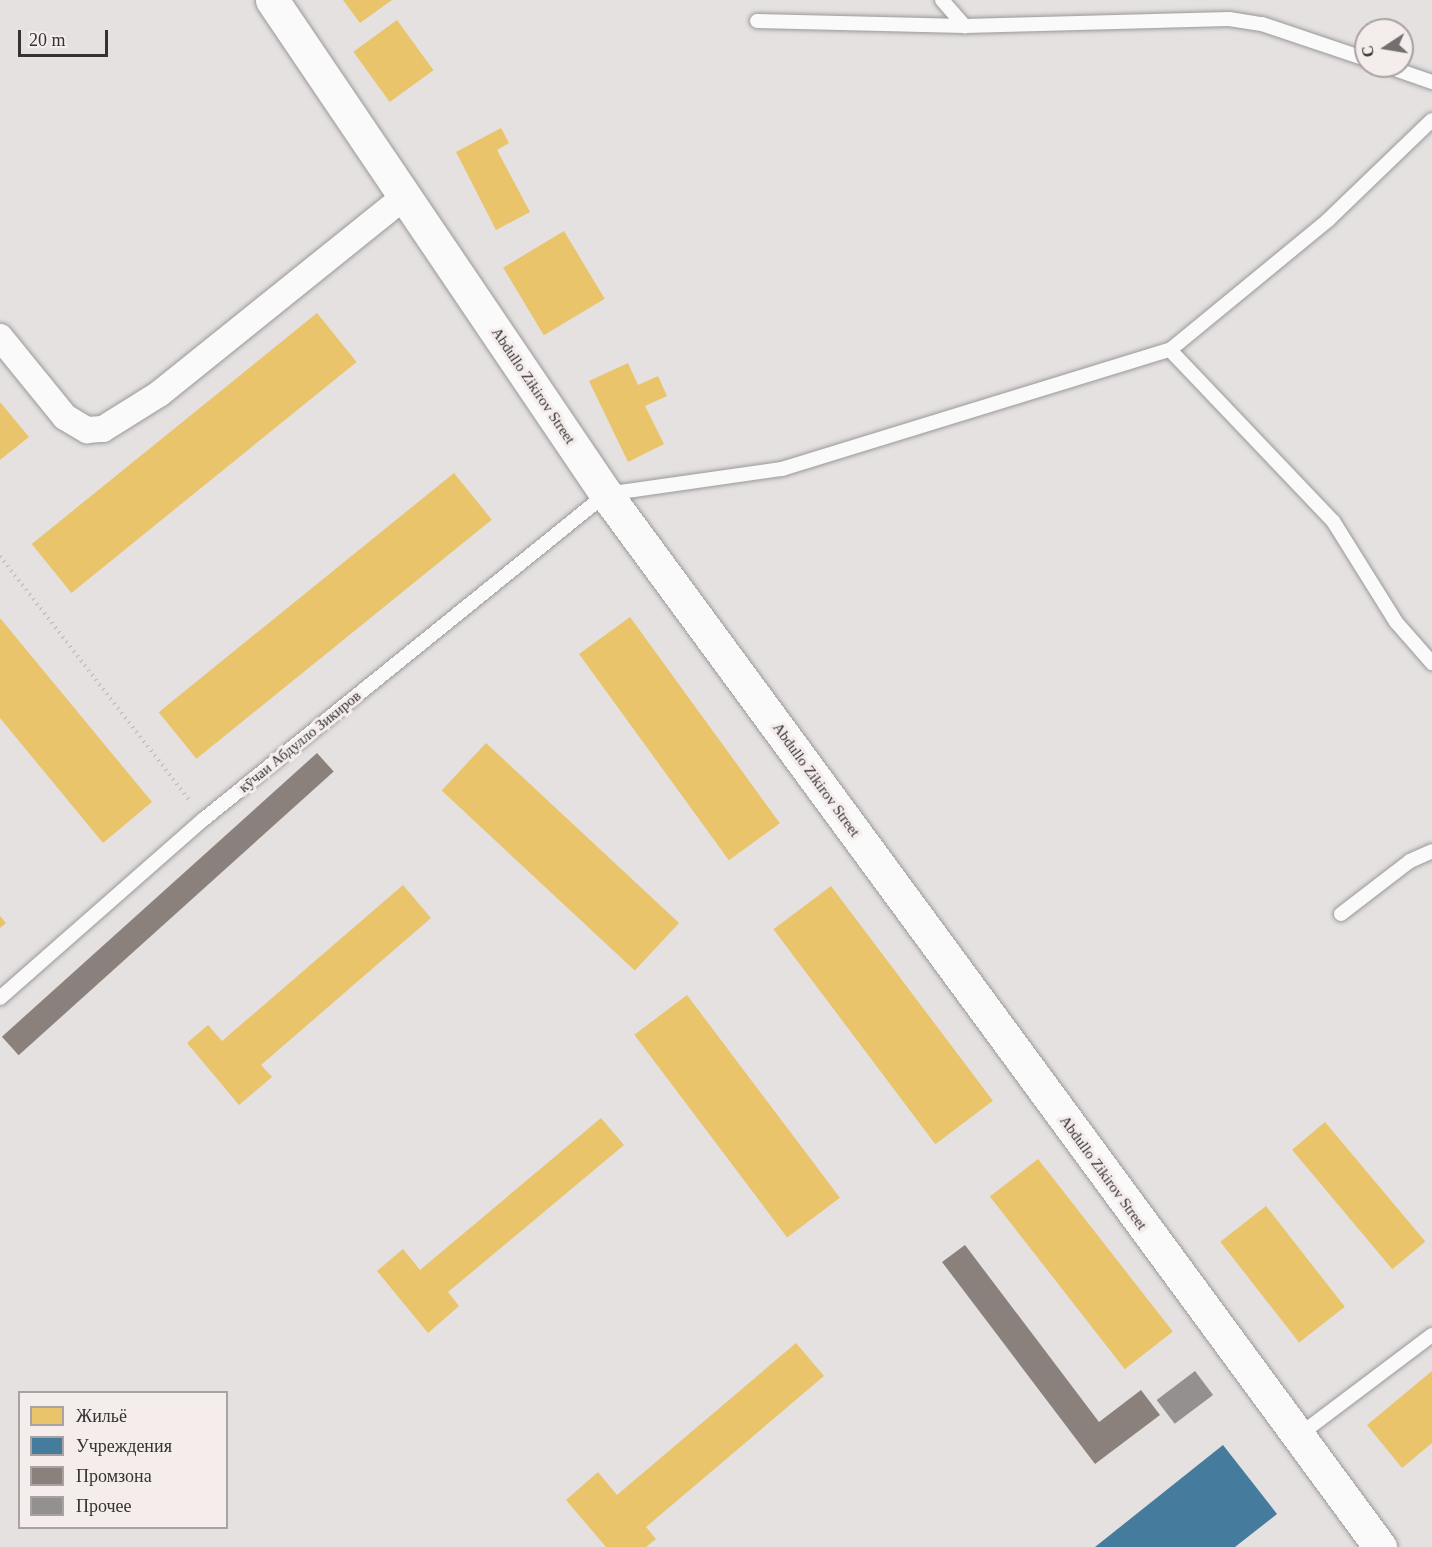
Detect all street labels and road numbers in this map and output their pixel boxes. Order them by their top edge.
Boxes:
street label: Abdullo Zikirov Street [487,324,579,448]
street label: кӯчаи Абдулло Зикиров [235,687,365,797]
street label: Abdullo Zikirov Street [769,719,863,841]
street label: Abdullo Zikirov Street [1056,1112,1150,1234]

